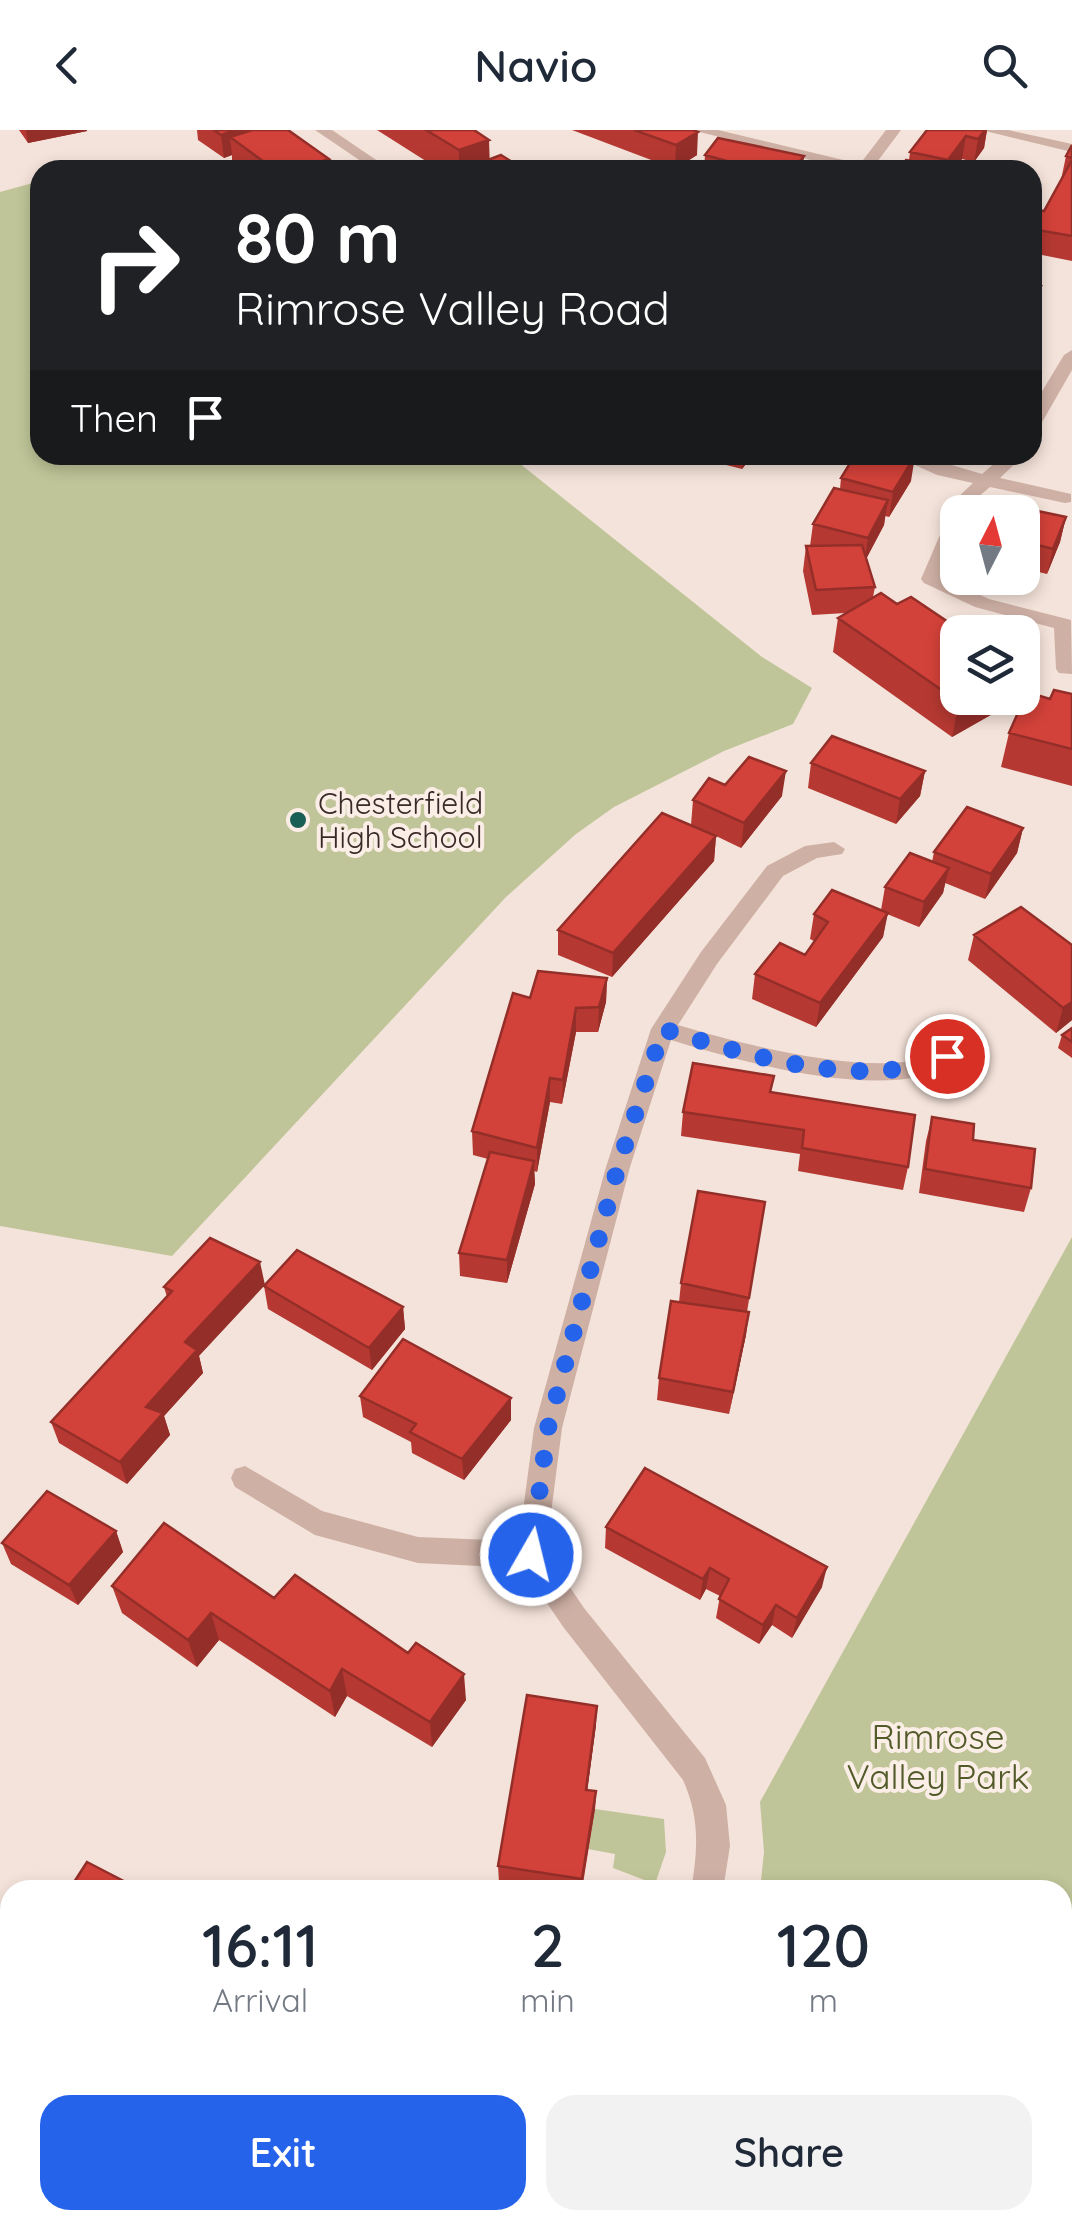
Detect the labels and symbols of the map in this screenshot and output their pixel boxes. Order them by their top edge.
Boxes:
north arrow [940,495,1040,595]
place label: Chesterfield High School [318,784,483,856]
marker: Chesterfield High School [287,809,309,831]
pin [905,1014,990,1099]
position arrow [479,1503,583,1607]
park label: Rimrose Valley Park [847,1714,1029,1798]

